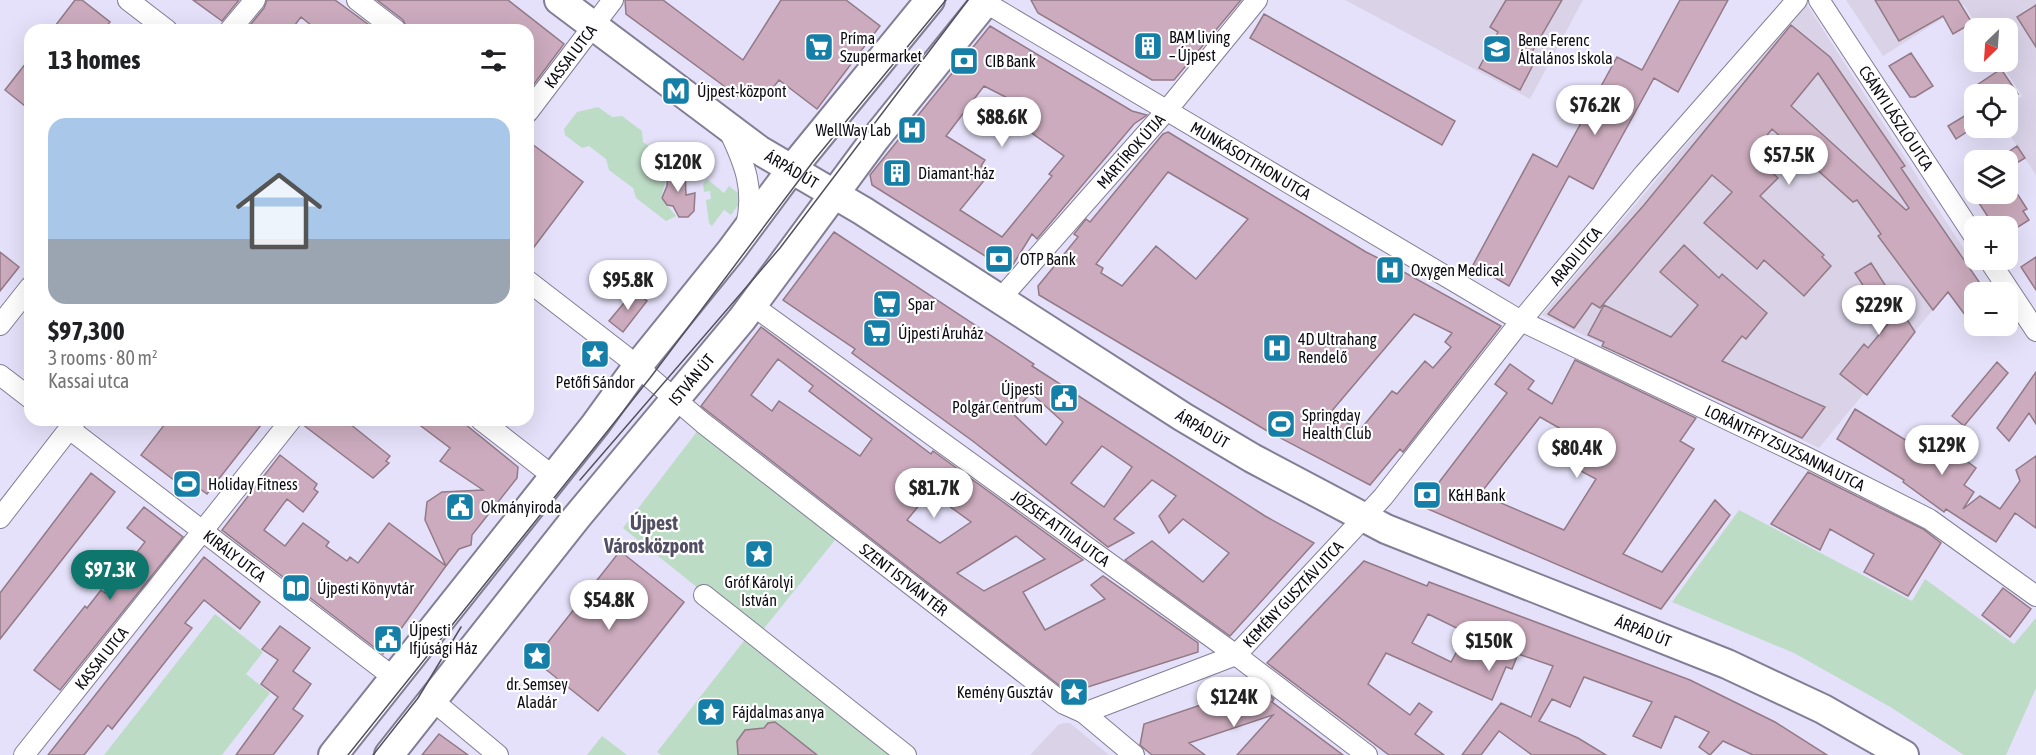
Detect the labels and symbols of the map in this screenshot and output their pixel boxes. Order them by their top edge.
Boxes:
north arrow [1964,18,2018,72]
street label: KASSAI UTCA [541,21,600,91]
place label: BAM living – Újpest [1169,28,1230,65]
place label: Príma Szupermarket [840,29,922,66]
building icon: BAM living – Újpest [1132,30,1164,62]
supermarket icon: Príma Szupermarket [803,31,835,63]
place label: Bene Ferenc Általános Iskola [1518,31,1613,67]
school or university icon: Bene Ferenc Általános Iskola [1481,33,1513,65]
bank icon: CIB Bank [948,45,980,77]
place label: CIB Bank [985,52,1036,70]
street label: CSÁNYI LÁSZLÓ UTCA [1856,62,1937,174]
metro station icon: Újpest-központ [660,75,692,107]
place label: Újpest-központ [697,82,787,101]
pin: $76.2K [1546,85,1644,136]
pin: $88.6K [953,97,1051,148]
street label: MÁRTÍROK ÚTJA [1093,110,1169,192]
hospital icon: WellWay Lab [896,114,928,146]
street label: MUNKÁSOTTHON UTCA [1188,118,1314,203]
place label: WellWay Lab [816,121,891,140]
pin: $57.5K [1740,135,1838,186]
pin: $120K [636,142,720,193]
street label: ÁRPÁD ÚT [762,147,822,192]
building icon: Diamant-ház [881,157,913,189]
place label: Diamant-ház [918,164,995,182]
street label: ARADI UTCA [1546,223,1605,289]
bank icon: OTP Bank [983,243,1015,275]
place label: OTP Bank [1020,250,1076,268]
hospital icon: Oxygen Medical [1374,254,1406,286]
pin: $95.8K [579,260,677,311]
place label: Oxygen Medical [1411,261,1505,280]
pin: $229K [1837,285,1921,336]
supermarket icon: Spar [871,288,903,320]
place label: Spar [908,295,935,314]
supermarket icon: Újpesti Áruház [861,317,893,349]
place label: Újpesti Áruház [898,324,984,343]
place label: 4D Ultrahang Rendelő [1298,330,1377,366]
hospital icon: 4D Ultrahang Rendelő [1261,332,1293,364]
place icon: Petőfi Sándor [579,338,611,370]
street label: ISTVÁN ÚT [665,350,718,409]
place label: Petőfi Sándor [556,373,635,391]
place label: Újpesti Polgár Centrum [952,380,1043,417]
public building icon: Újpesti Polgár Centrum [1048,382,1080,414]
street label: LORÁNTFFY ZSUZSANNA UTCA [1702,401,1868,494]
street label: ÁRPÁD ÚT [1173,406,1232,451]
place label: Springday Health Club [1302,406,1372,442]
sports icon: Springday Health Club [1265,408,1297,440]
pin: $129K [1900,425,1984,476]
pin: $80.4K [1528,428,1626,479]
sports icon: Holiday Fitness [171,468,203,500]
pin: $81.7K [885,468,983,519]
place label: Holiday Fitness [208,475,298,494]
bank icon: K&H Bank [1411,479,1443,511]
place label: K&H Bank [1448,486,1505,504]
street label: JÓZSEF ATTILA UTCA [1008,487,1113,570]
public building icon: Okmányiroda [444,491,476,523]
place label: Okmányiroda [481,498,562,517]
district label: Újpest Városközpont [603,511,704,557]
street label: KIRÁLY UTCA [200,526,269,585]
street label: KEMÉNY GUSZTÁV UTCA [1239,537,1346,651]
place icon: Gróf Károlyi István [743,538,775,570]
street label: SZENT ISTVÁN TÉR [856,540,951,619]
pin: $97.3K [61,550,159,601]
library icon: Újpesti Könyvtár [280,572,312,604]
place label: Gróf Károlyi István [725,573,793,609]
place label: Újpesti Könyvtár [317,579,414,598]
pin: $54.8K [560,580,658,631]
street label: ÁRPÁD ÚT [1613,612,1674,650]
place label: Újpesti Ifjúsági Ház [409,621,477,658]
pin: $150K [1447,621,1531,672]
street label: KASSAI UTCA [71,623,132,693]
public building icon: Újpesti Ifjúsági Ház [372,623,404,655]
place icon: dr. Semsey Aladár [521,640,553,672]
place label: dr. Semsey Aladár [506,675,568,711]
place icon: Kemény Gusztáv [1058,676,1090,708]
pin: $124K [1192,677,1276,728]
place label: Kemény Gusztáv [957,683,1053,702]
place icon: Fájdalmas anya [695,696,727,728]
place label: Fájdalmas anya [732,703,824,722]

